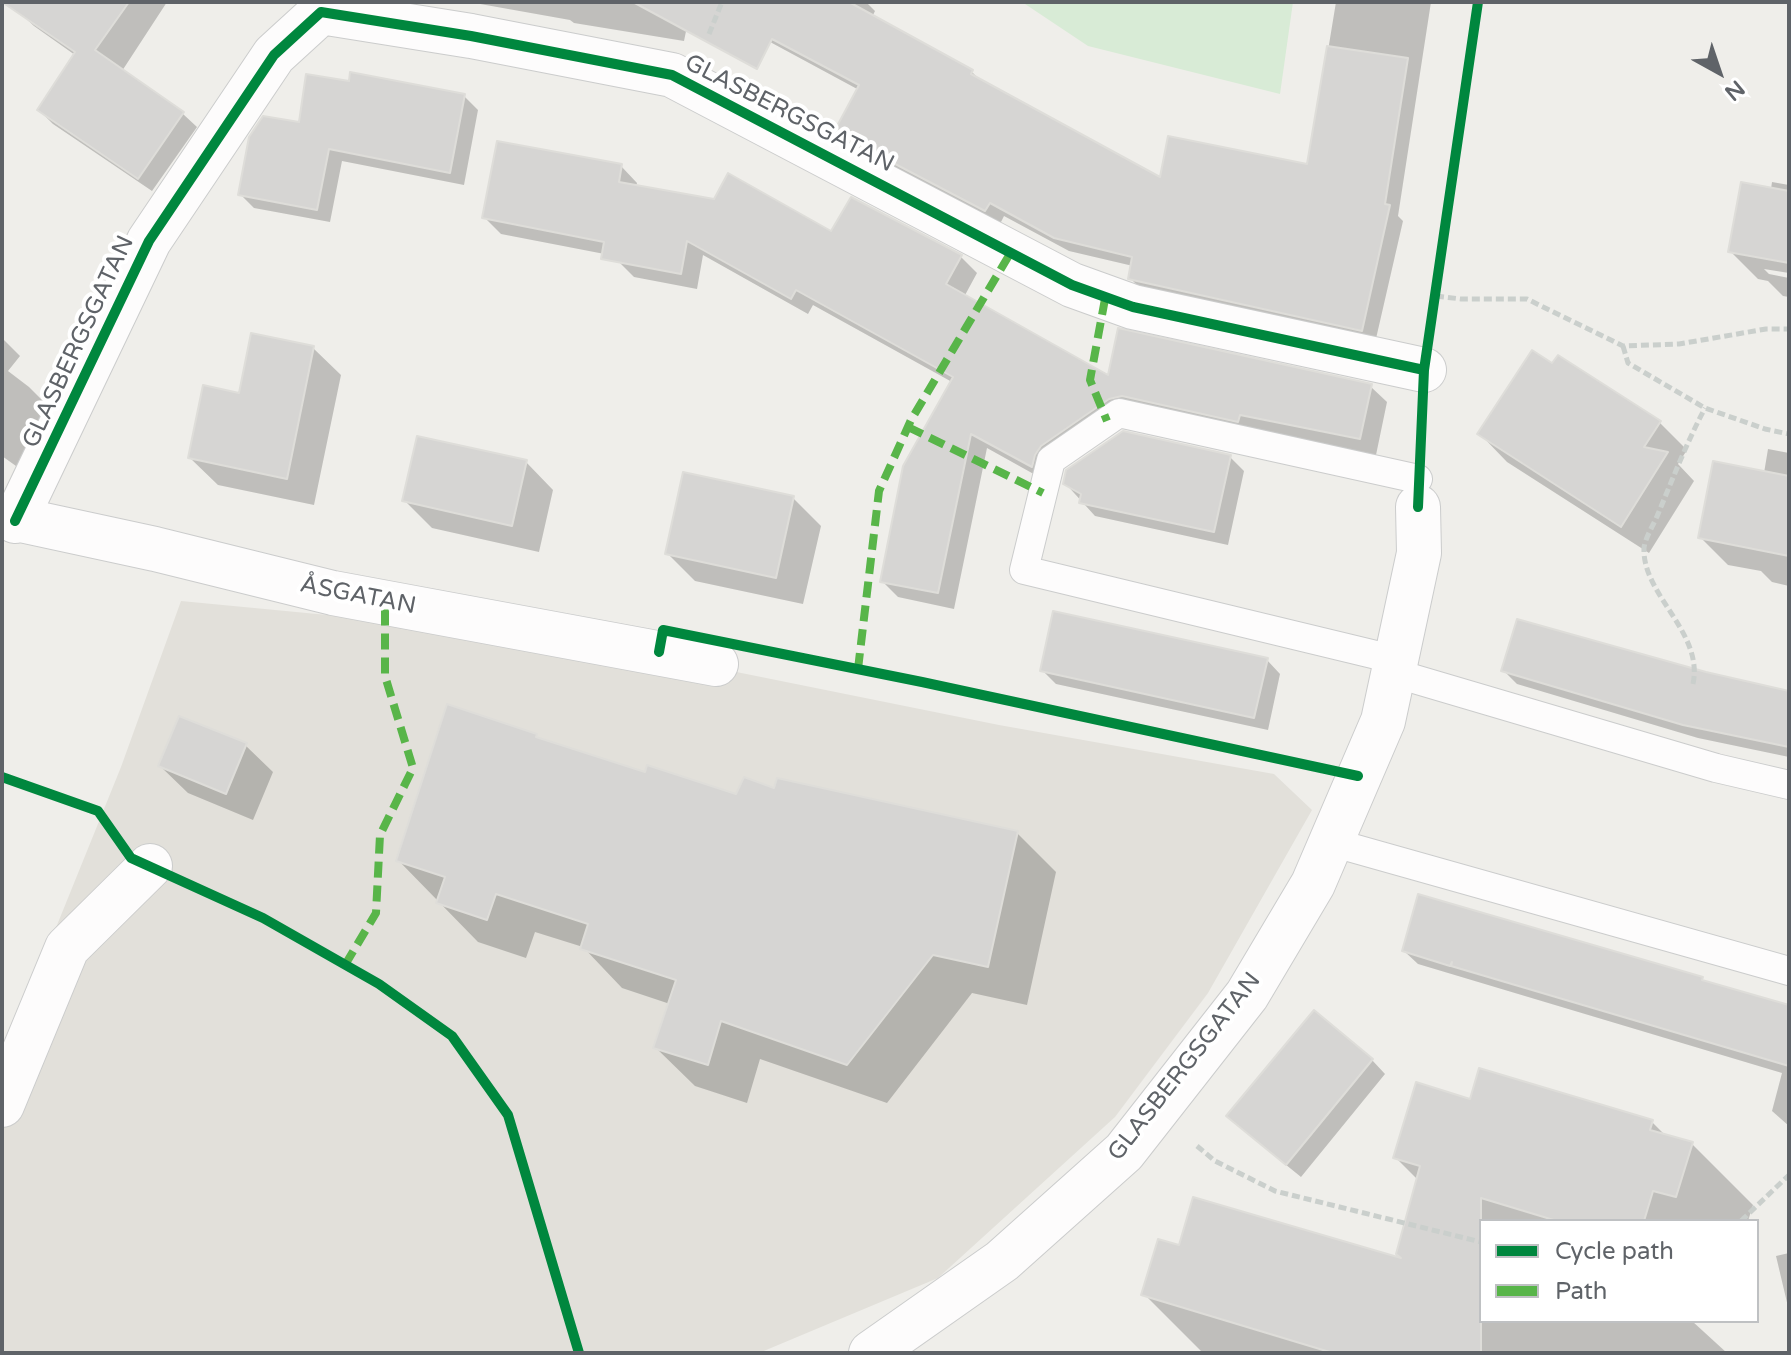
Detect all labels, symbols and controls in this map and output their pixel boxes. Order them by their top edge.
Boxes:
north arrow [1679,32,1759,112]
street label: GLASBERGSGATAN [680,49,898,179]
text: N [1719,75,1750,106]
street label: GLASBERGSGATAN [17,231,141,453]
street label: ÅSGATAN [298,571,418,621]
street label: GLASBERGSGATAN [1103,967,1267,1167]
legend [1479,1219,1759,1323]
text: Cycle path [1555,1237,1674,1266]
text: Path [1555,1277,1608,1306]

